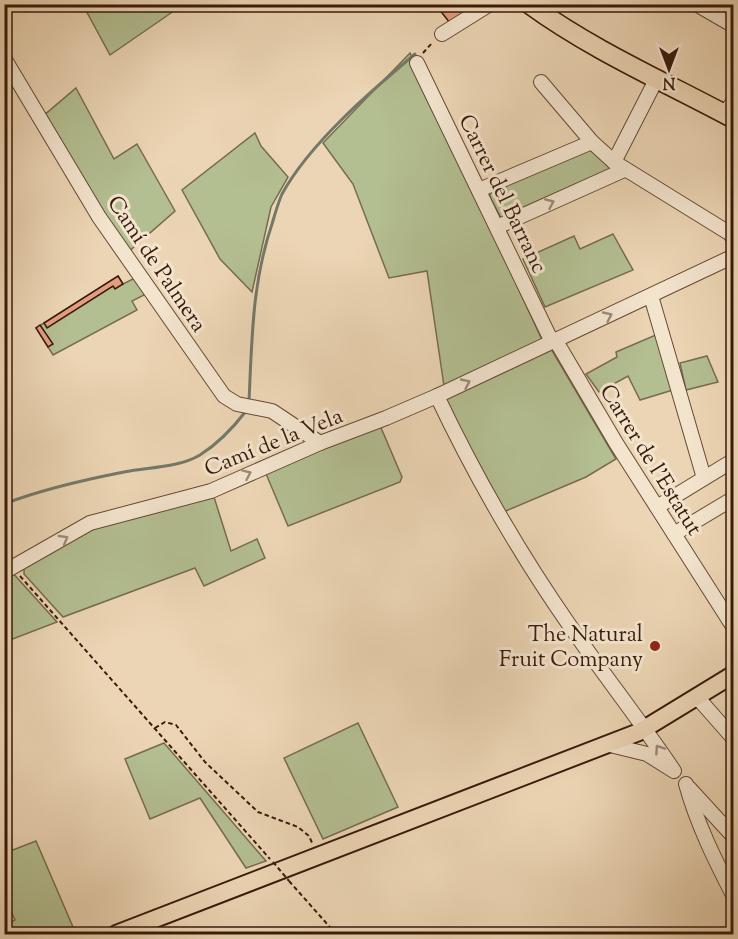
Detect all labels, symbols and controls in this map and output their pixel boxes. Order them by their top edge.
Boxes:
north arrow [639,39,699,99]
text: N [662,70,675,93]
street label: Carrer del Barranc [449,109,554,279]
street label: Camí de Palmera [98,190,213,339]
one-way arrow [544,198,555,210]
one-way arrow [602,312,613,324]
one-way arrow [459,378,470,390]
street label: Carrer de l'Estatut [590,379,709,543]
street label: Camí de la Vela [200,401,348,486]
one-way arrow [241,470,252,482]
one-way arrow [58,534,68,546]
place label: The Natural Fruit Company [499,620,643,677]
marker: The Natural Fruit Company [648,639,662,653]
one-way arrow [655,745,666,756]

